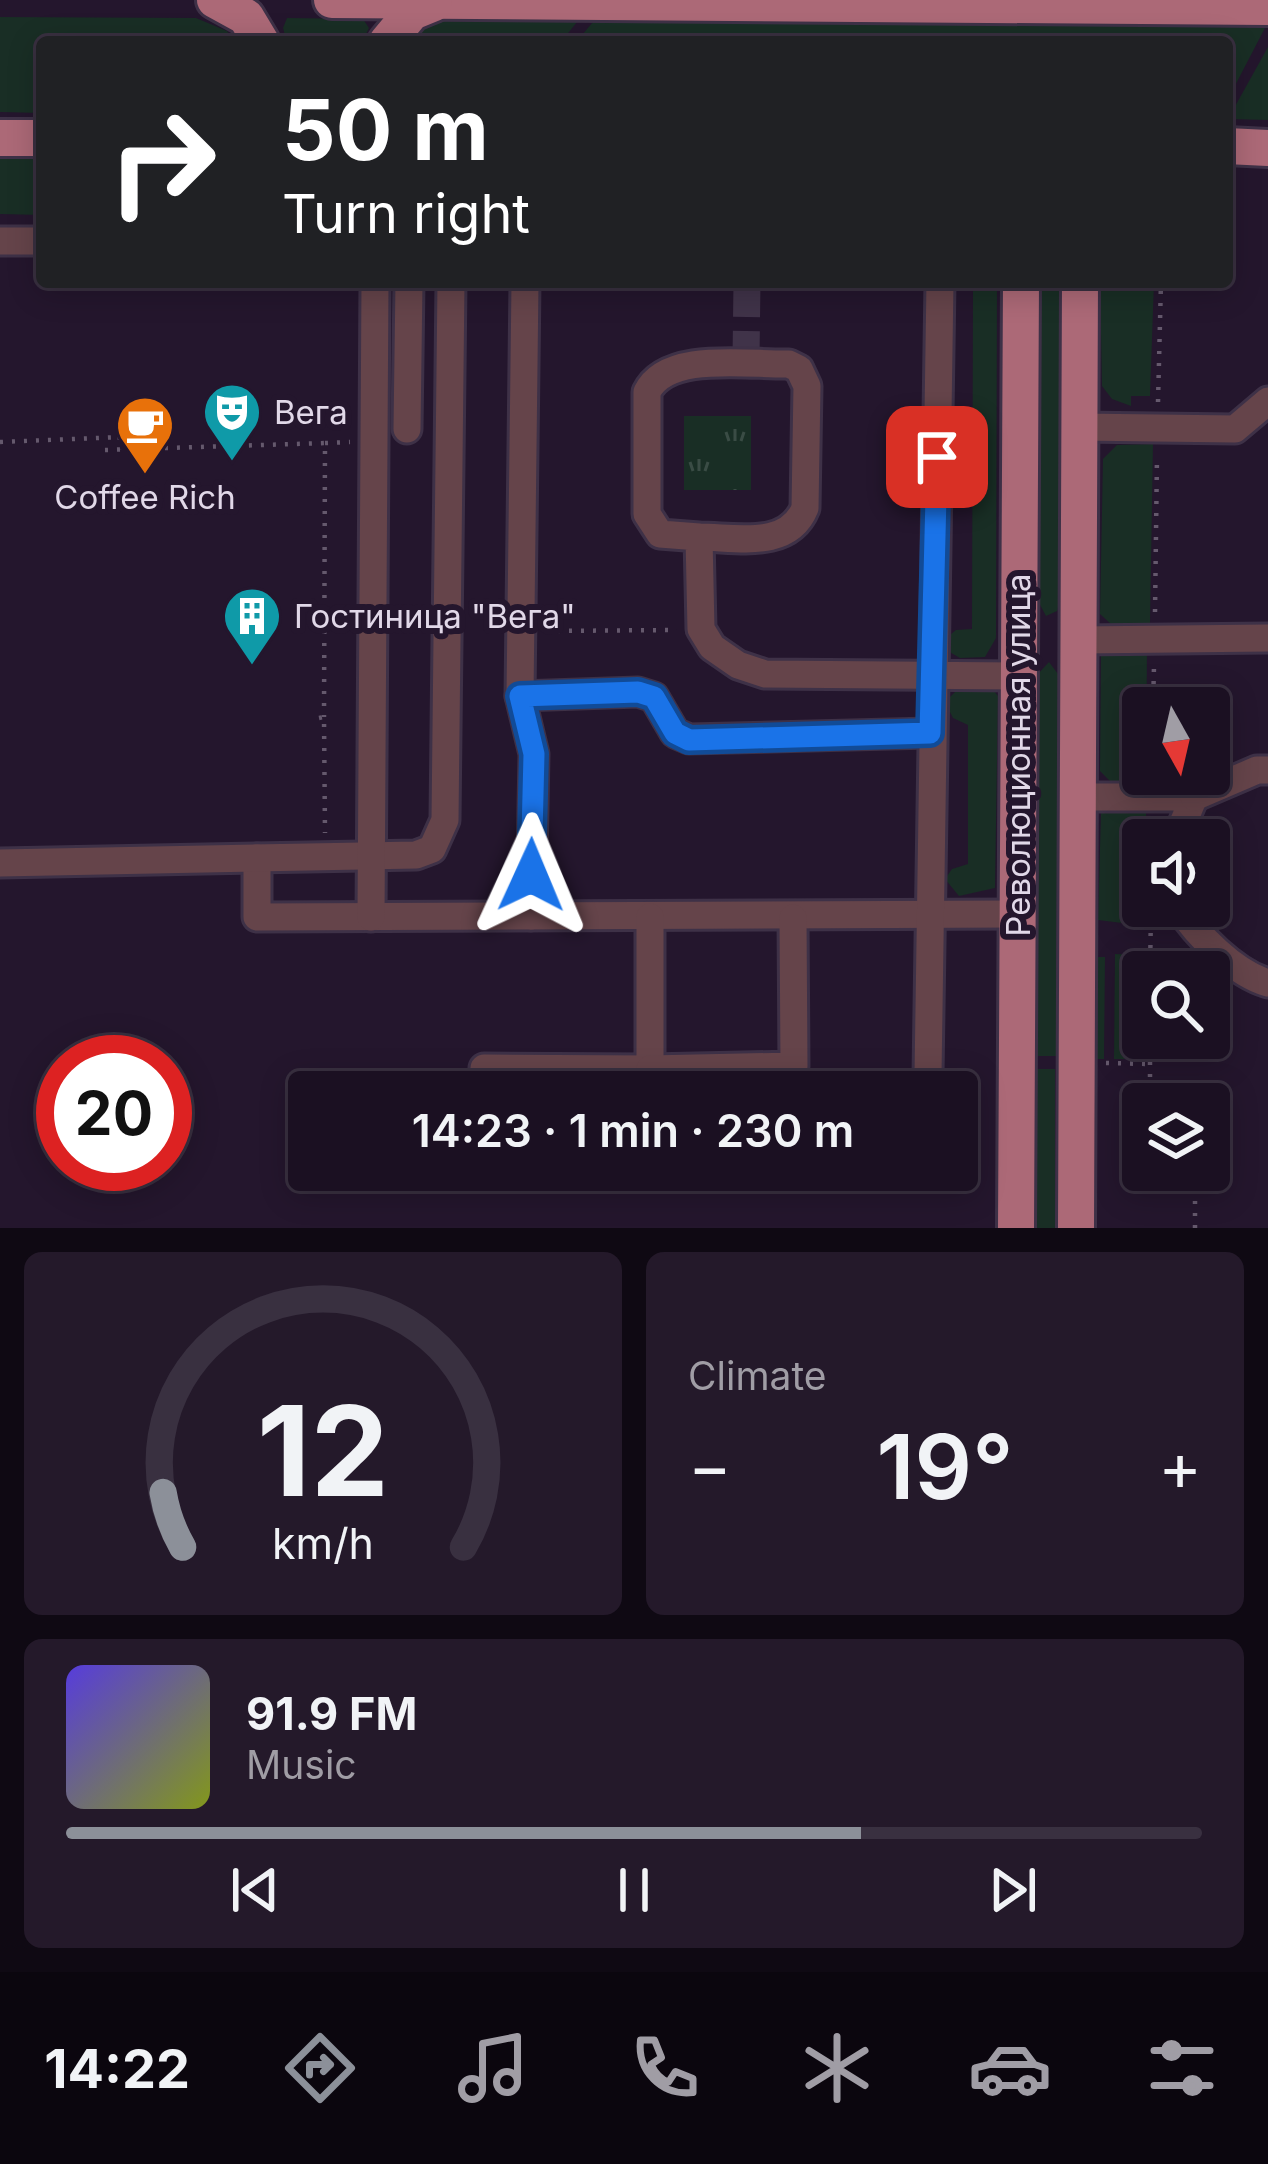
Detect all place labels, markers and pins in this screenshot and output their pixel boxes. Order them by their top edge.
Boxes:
theatre icon: Вега [201,381,263,463]
place label: Вега [274,392,348,432]
cafe icon: Coffee Rich [114,394,176,476]
pin [886,406,988,508]
place label: Coffee Rich [54,477,236,517]
building icon: Гостиница "Вега" [221,585,283,667]
place label: Гостиница "Вега" [294,596,576,636]

